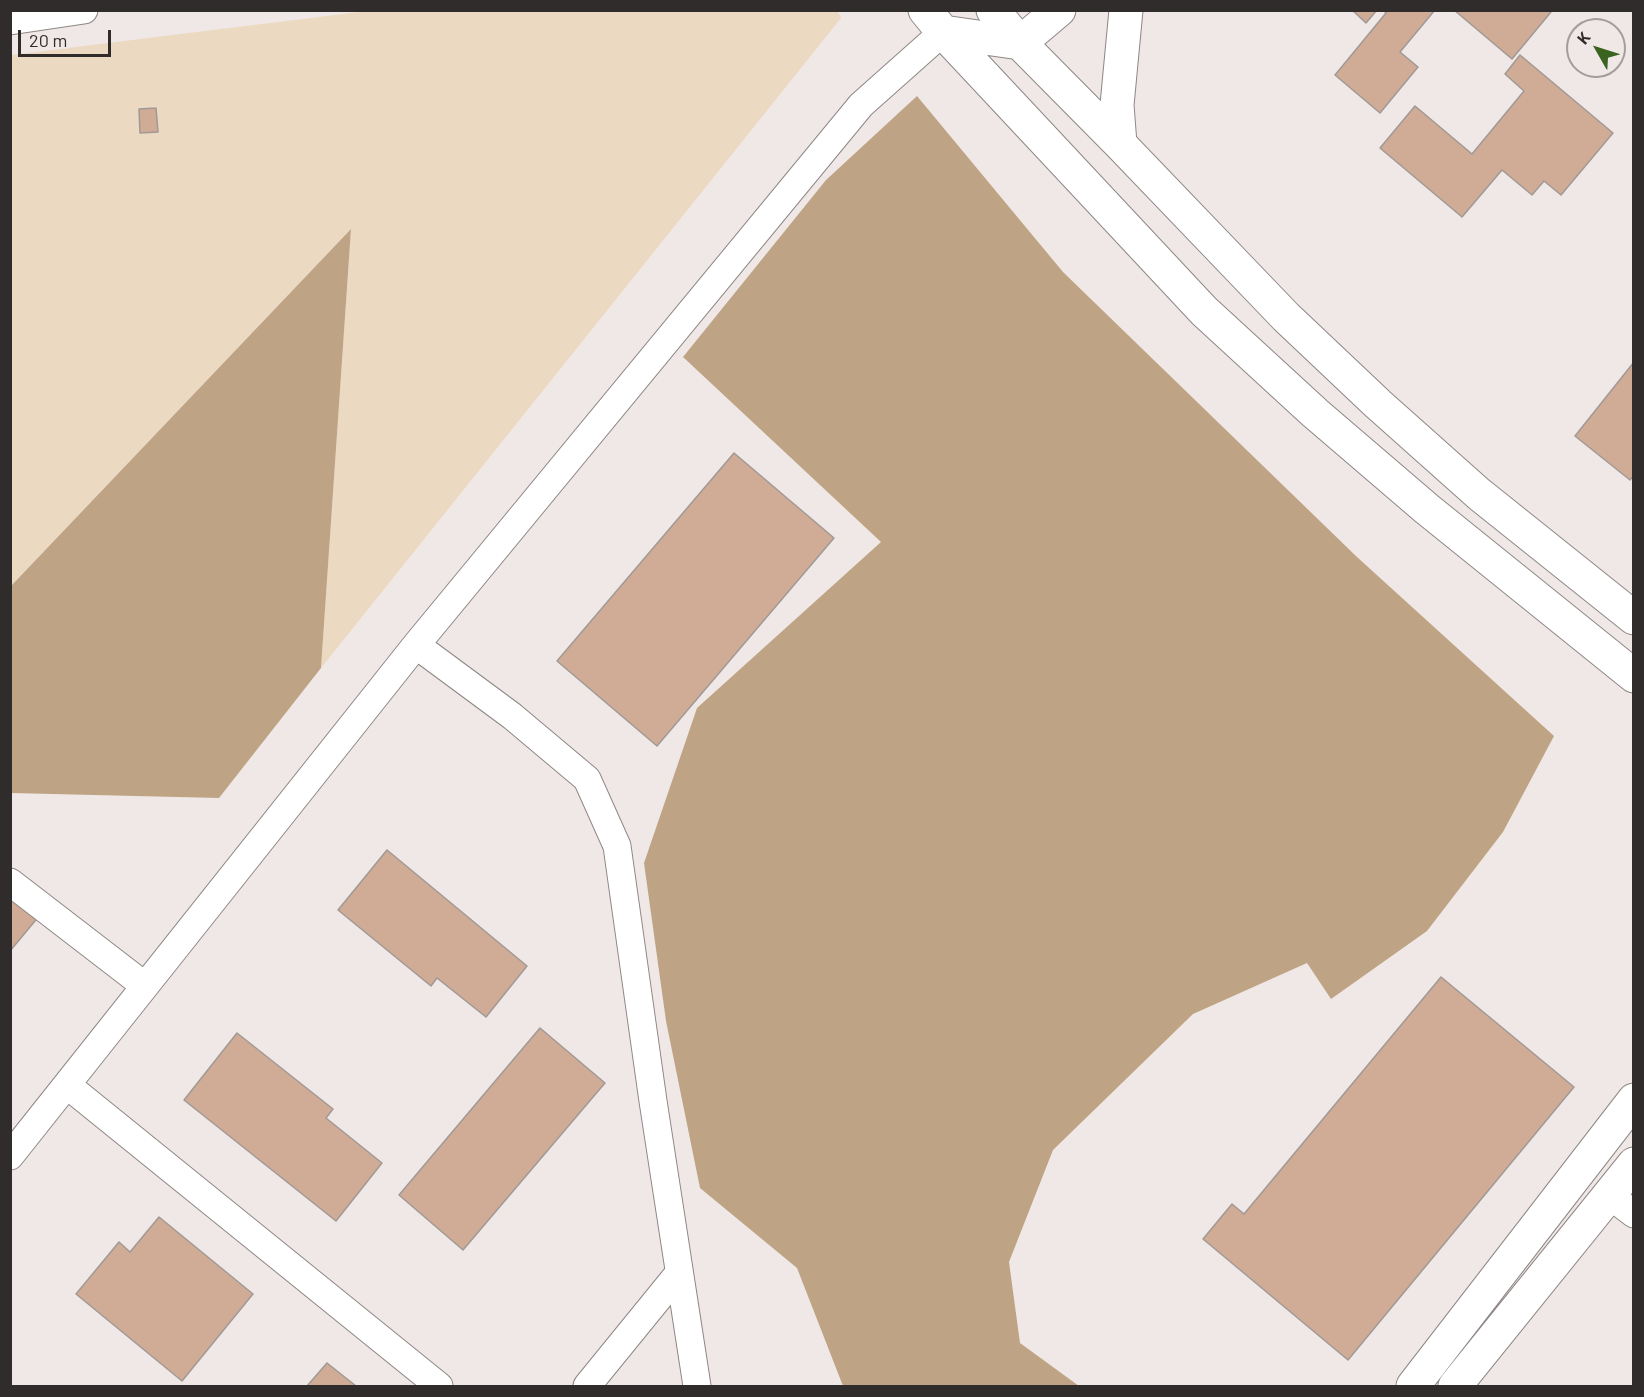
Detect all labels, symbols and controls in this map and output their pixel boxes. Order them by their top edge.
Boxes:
scale bar [21,18,114,56]
north arrow [1566,18,1626,78]
text: K [1573,28,1594,47]
text: 20 m [29,29,67,51]

